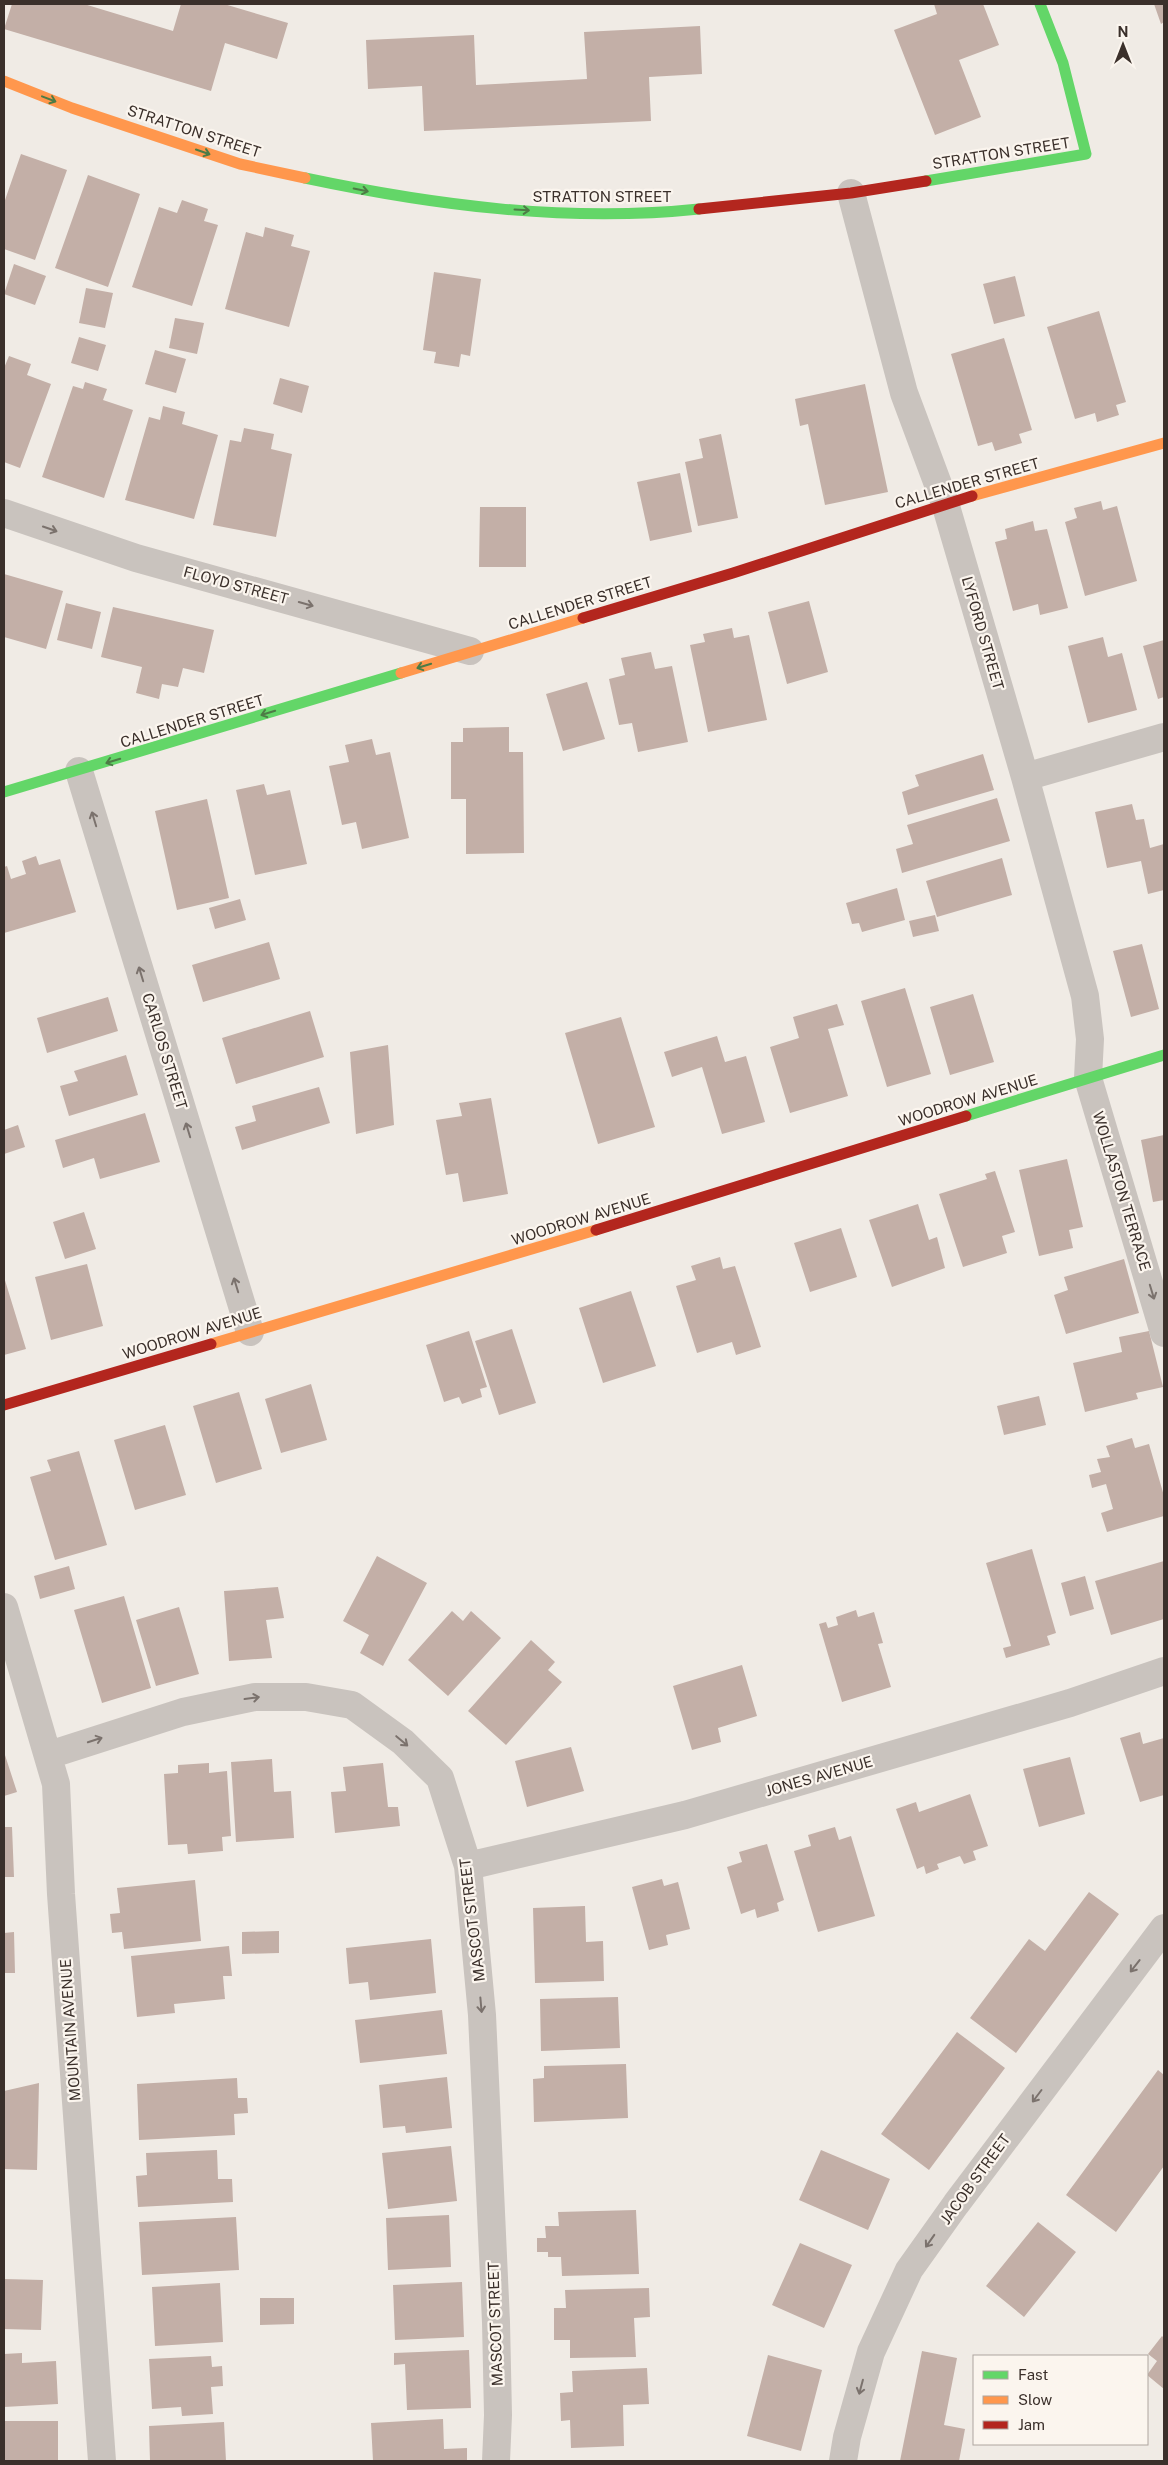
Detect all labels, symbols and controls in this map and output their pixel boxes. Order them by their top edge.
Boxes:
north arrow [1098,20,1148,70]
text: N [1118,24,1128,40]
one-way arrow [41,95,56,104]
street label: STRATTON STREET [125,101,263,161]
street label: STRATTON STREET [931,134,1071,172]
one-way arrow [194,147,210,157]
one-way arrow [352,186,368,195]
street label: STRATTON STREET [532,188,672,205]
one-way arrow [513,206,529,215]
street label: CALLENDER STREET [893,454,1041,512]
one-way arrow [42,525,57,534]
street label: FLOYD STREET [182,563,290,607]
street label: CALLENDER STREET [506,573,654,633]
street label: LYFORD STREET [959,574,1007,692]
one-way arrow [298,600,314,610]
one-way arrow [416,661,432,671]
street label: CALLENDER STREET [118,691,266,751]
one-way arrow [261,709,277,719]
one-way arrow [105,756,121,766]
one-way arrow [88,811,98,827]
one-way arrow [136,967,146,983]
street label: CARLOS STREET [139,991,191,1111]
street label: WOODROW AVENUE [896,1071,1040,1129]
street label: WOLLASTON TERRACE [1090,1109,1154,1273]
one-way arrow [183,1122,193,1138]
street label: WOODROW AVENUE [509,1190,653,1248]
one-way arrow [230,1278,240,1294]
one-way arrow [1147,1284,1157,1300]
street label: WOODROW AVENUE [120,1304,264,1362]
one-way arrow [243,1693,259,1703]
one-way arrow [87,1735,103,1745]
one-way arrow [395,1736,408,1747]
street label: JONES AVENUE [763,1753,875,1799]
street label: MASCOT STREET [456,1857,488,1983]
street label: MOUNTAIN AVENUE [57,1958,83,2102]
one-way arrow [1129,1959,1140,1972]
one-way arrow [476,1997,486,2013]
one-way arrow [1031,2089,1042,2102]
street label: JACOB STREET [937,2131,1013,2227]
one-way arrow [925,2234,935,2248]
street label: MASCOT STREET [484,2261,506,2386]
legend [973,2355,1148,2445]
text: Fast [1018,2366,1048,2383]
one-way arrow [856,2379,865,2395]
text: Slow [1018,2391,1053,2408]
text: Jam [1018,2416,1045,2433]

